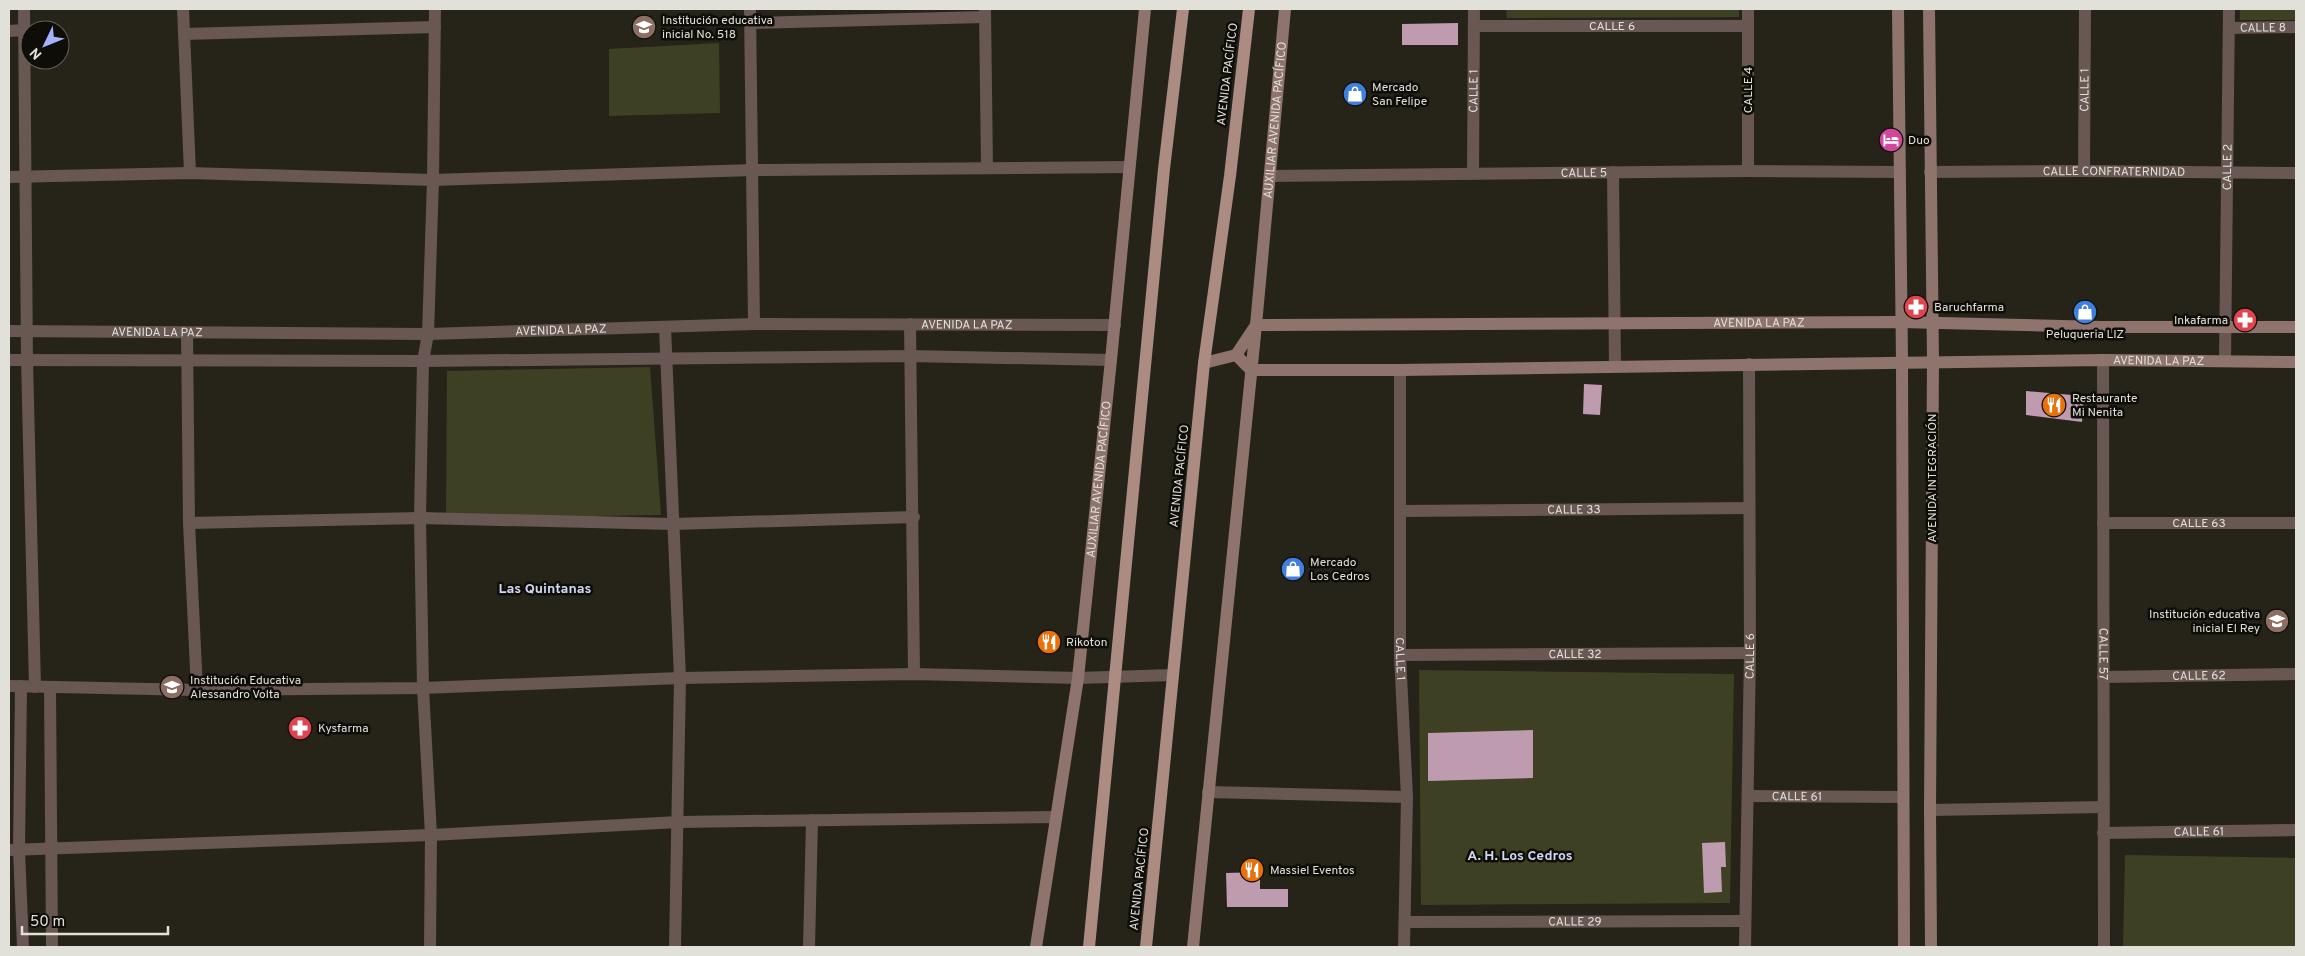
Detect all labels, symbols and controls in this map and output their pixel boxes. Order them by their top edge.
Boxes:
place label: Institución educativa inicial No. 518 [662,13,773,43]
school or university icon: Institución educativa inicial No. 518 [631,14,657,40]
street label: CALLE 6 [1589,19,1635,35]
north arrow [20,20,70,70]
street label: CALLE 8 [2240,20,2286,37]
street label: AVENIDA PACÍFICO [1214,22,1242,126]
street label: AUXILIAR AVENIDA PACÍFICO [1261,41,1291,199]
text: N [27,43,46,62]
street label: CALLE 4 [1741,67,1757,113]
street label: CALLE 1 [2077,68,2094,112]
street label: CALLE 1 [1466,69,1483,113]
place label: Mercado San Felipe [1372,80,1427,110]
shop icon: Mercado San Felipe [1342,81,1368,107]
hotel icon: Duo [1878,127,1904,153]
place label: Duo [1908,133,1930,149]
street label: CALLE 2 [2220,144,2236,190]
street label: CALLE CONFRATERNIDAD [2043,164,2185,181]
street label: CALLE 5 [1561,165,1607,182]
pharmacy icon: Baruchfarma [1903,294,1929,320]
shop icon: Peluqueria LIZ [2072,299,2098,325]
place label: Baruchfarma [1934,300,2004,316]
pharmacy icon: Inkafarma [2232,307,2258,333]
place label: Inkafarma [2174,313,2228,329]
street label: AVENIDA LA PAZ [1713,315,1805,332]
street label: AVENIDA LA PAZ [921,317,1013,334]
street label: AVENIDA LA PAZ [515,322,607,340]
street label: AVENIDA LA PAZ [111,325,203,341]
place label: Peluqueria LIZ [2046,327,2124,343]
street label: AVENIDA LA PAZ [2113,353,2205,370]
place label: Restaurante Mi Nenita [2072,391,2137,421]
restaurant icon: Restaurante Mi Nenita [2041,392,2067,418]
street label: AUXILIAR AVENIDA PACÍFICO [1084,400,1116,559]
street label: AVENIDA INTEGRACIÓN [1925,413,1941,543]
street label: AVENIDA PACÍFICO [1167,424,1193,528]
street label: CALLE 33 [1547,502,1601,519]
street label: CALLE 63 [2172,516,2226,532]
place label: Mercado Los Cedros [1310,555,1370,585]
shop icon: Mercado Los Cedros [1280,556,1306,582]
district label: Las Quintanas [499,581,592,598]
place label: Institución educativa inicial El Rey [2149,607,2260,637]
school or university icon: Institución educativa inicial El Rey [2264,608,2290,634]
street label: CALLE 57 [2094,628,2111,680]
restaurant icon: Rikoton [1036,629,1062,655]
street label: CALLE 6 [1743,633,1759,679]
place label: Rikoton [1066,635,1107,651]
street label: CALLE 1 [1391,637,1408,681]
street label: CALLE 32 [1548,647,1602,663]
street label: CALLE 62 [2172,668,2226,685]
place label: Institución Educativa Alessandro Volta [190,673,301,703]
school or university icon: Institución Educativa Alessandro Volta [159,674,185,700]
pharmacy icon: Kysfarma [287,715,313,741]
place label: Kysfarma [318,721,369,737]
street label: CALLE 61 [1772,789,1822,805]
street label: CALLE 61 [2174,824,2224,841]
street label: AVENIDA PACÍFICO [1127,827,1153,931]
district label: A. H. Los Cedros [1467,848,1573,865]
restaurant icon: Massiel Eventos [1239,857,1265,883]
place label: Massiel Eventos [1270,863,1355,879]
scale bar [22,904,169,936]
text: 50 m [30,913,65,932]
street label: CALLE 29 [1548,914,1602,931]

